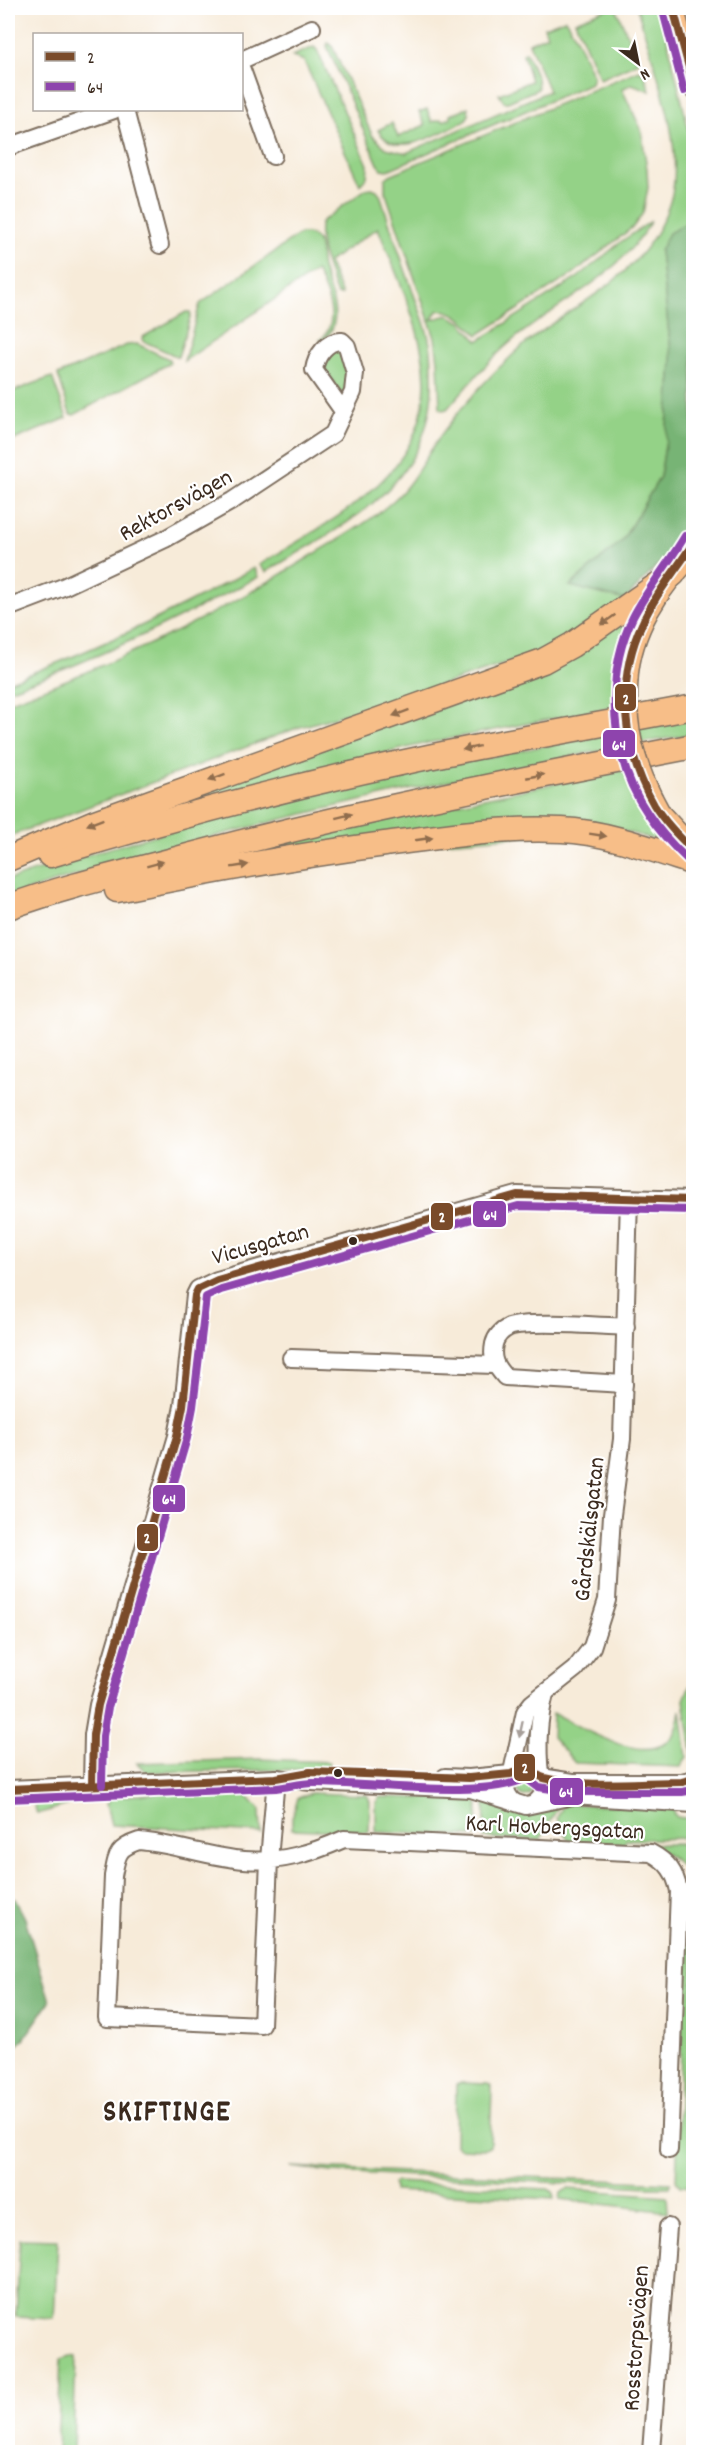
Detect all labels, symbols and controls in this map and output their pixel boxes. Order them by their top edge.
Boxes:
legend [33,33,243,111]
north arrow [608,33,668,93]
text: 2 [87,47,95,72]
text: N [635,62,654,85]
text: 64 [87,77,103,102]
street label: Rektorsvägen [114,462,239,552]
one-way arrow [601,614,617,626]
line badge: 2 [614,683,637,712]
text: 2 [623,689,630,712]
one-way arrow [392,708,410,718]
line badge: 64 [602,729,636,758]
text: 64 [612,735,626,758]
one-way arrow [461,744,480,753]
one-way arrow [526,771,545,780]
one-way arrow [208,773,226,783]
one-way arrow [335,811,353,821]
one-way arrow [86,818,104,827]
one-way arrow [588,831,607,840]
one-way arrow [415,834,434,843]
one-way arrow [146,859,164,869]
one-way arrow [230,862,249,871]
line badge: 64 [472,1200,507,1228]
line badge: 2 [430,1202,454,1231]
text: 64 [483,1205,497,1228]
text: 2 [439,1207,446,1230]
street label: Vicusgatan [209,1216,313,1276]
unlabelled marker [347,1235,359,1247]
street label: Gårdskälsgatan [567,1455,615,1603]
line badge: 64 [152,1484,186,1513]
text: 64 [162,1489,176,1512]
line badge: 2 [136,1523,159,1552]
text: 2 [144,1528,151,1551]
one-way arrow [516,1719,526,1738]
line badge: 2 [513,1753,536,1782]
text: 2 [522,1758,529,1781]
unlabelled marker [332,1767,344,1779]
line badge: 64 [549,1777,584,1806]
text: 64 [559,1782,573,1805]
street label: Karl Hovbergsgatan [465,1807,645,1851]
district label: SKIFTINGE [103,2093,231,2136]
street label: Rosstorpsvägen [616,2264,660,2412]

